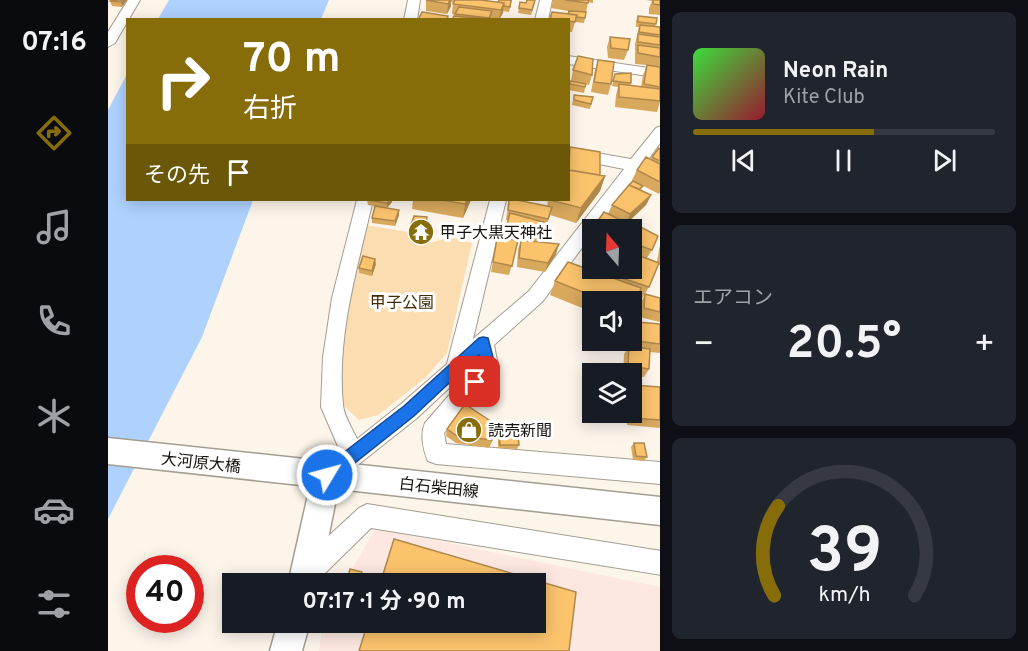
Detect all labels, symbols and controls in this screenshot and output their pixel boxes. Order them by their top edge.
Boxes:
text: 07:16 [21,26,87,60]
text: 70 m [243,34,341,87]
icon: right [144,42,222,120]
text: Neon Rain [783,58,888,85]
text: Kite Club [783,85,865,111]
text: 右折 [243,93,297,127]
icon: directions [33,112,75,154]
icon: previous [727,144,760,177]
icon: pause [827,144,860,177]
icon: next [928,144,961,177]
icon: arrive [222,156,255,189]
text: その先 [144,163,210,190]
icon: music [33,206,75,248]
temple icon: 甲子大黒天神社 [406,217,436,247]
north arrow [582,219,642,279]
map controls [582,219,642,423]
place label: 甲子大黒天神社 [440,224,552,244]
text: エアコン [693,286,773,312]
button: sound [582,291,642,351]
park label: 甲子公園 [370,294,434,314]
icon: phone [33,300,75,342]
text: 20.5° [787,317,901,374]
text: − [693,325,714,367]
text: + [974,325,995,367]
pin [449,356,500,407]
button: layers [582,363,642,423]
icon: arrive [458,365,491,398]
icon: climate [33,395,75,437]
shop icon: 読売新聞 [454,415,484,445]
place label: 読売新聞 [488,422,552,442]
position arrow [295,443,359,507]
street label: 大河原大橋 [160,450,242,478]
street label: 白石柴田線 [398,475,480,503]
icon: car [33,489,75,531]
text: 39 [806,515,882,594]
speed limit sign: 40 [126,555,204,633]
text: km/h [818,582,870,609]
icon: filters [33,583,75,625]
text: 07:17 · 1 分 · 90 m [303,589,465,616]

